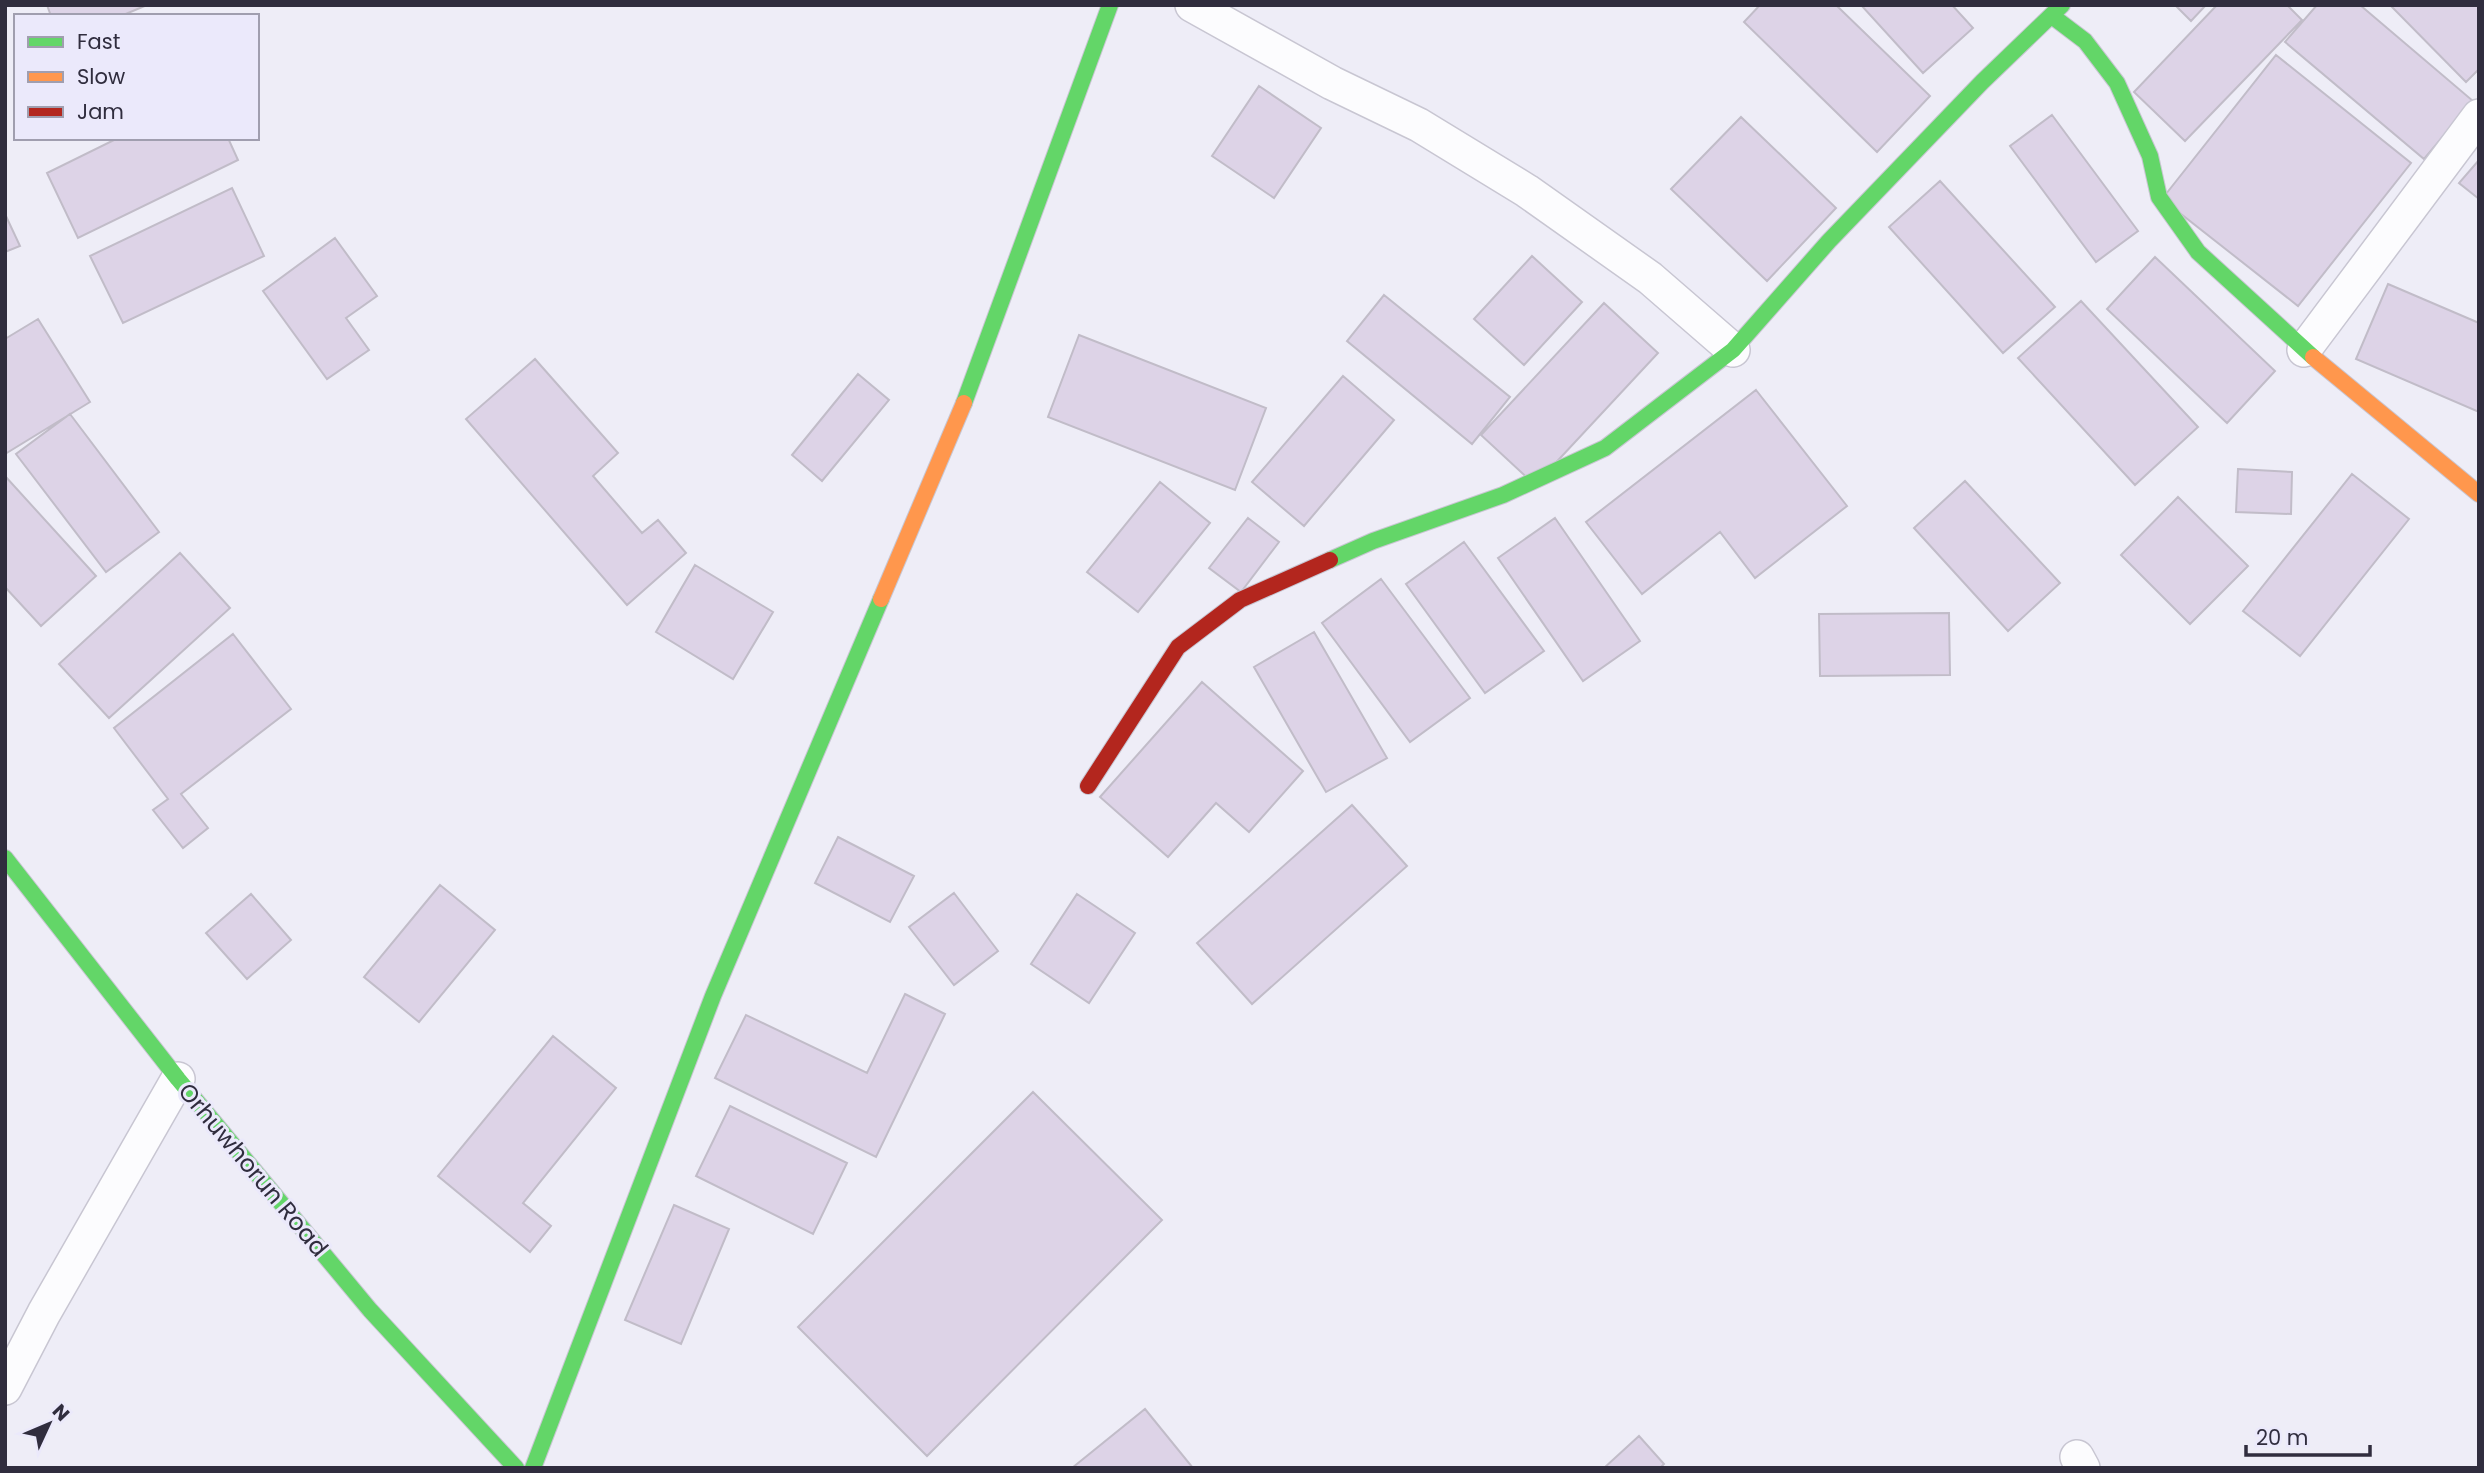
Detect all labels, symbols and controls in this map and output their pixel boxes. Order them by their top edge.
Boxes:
legend [14,14,259,140]
text: Fast [77,27,120,56]
text: Slow [77,62,125,91]
text: Jam [77,97,124,126]
street label: Orhuwhorun Road [171,1076,336,1264]
north arrow [14,1389,84,1459]
text: N [46,1398,76,1427]
scale bar [2246,1414,2370,1458]
text: 20 m [2256,1423,2309,1452]

